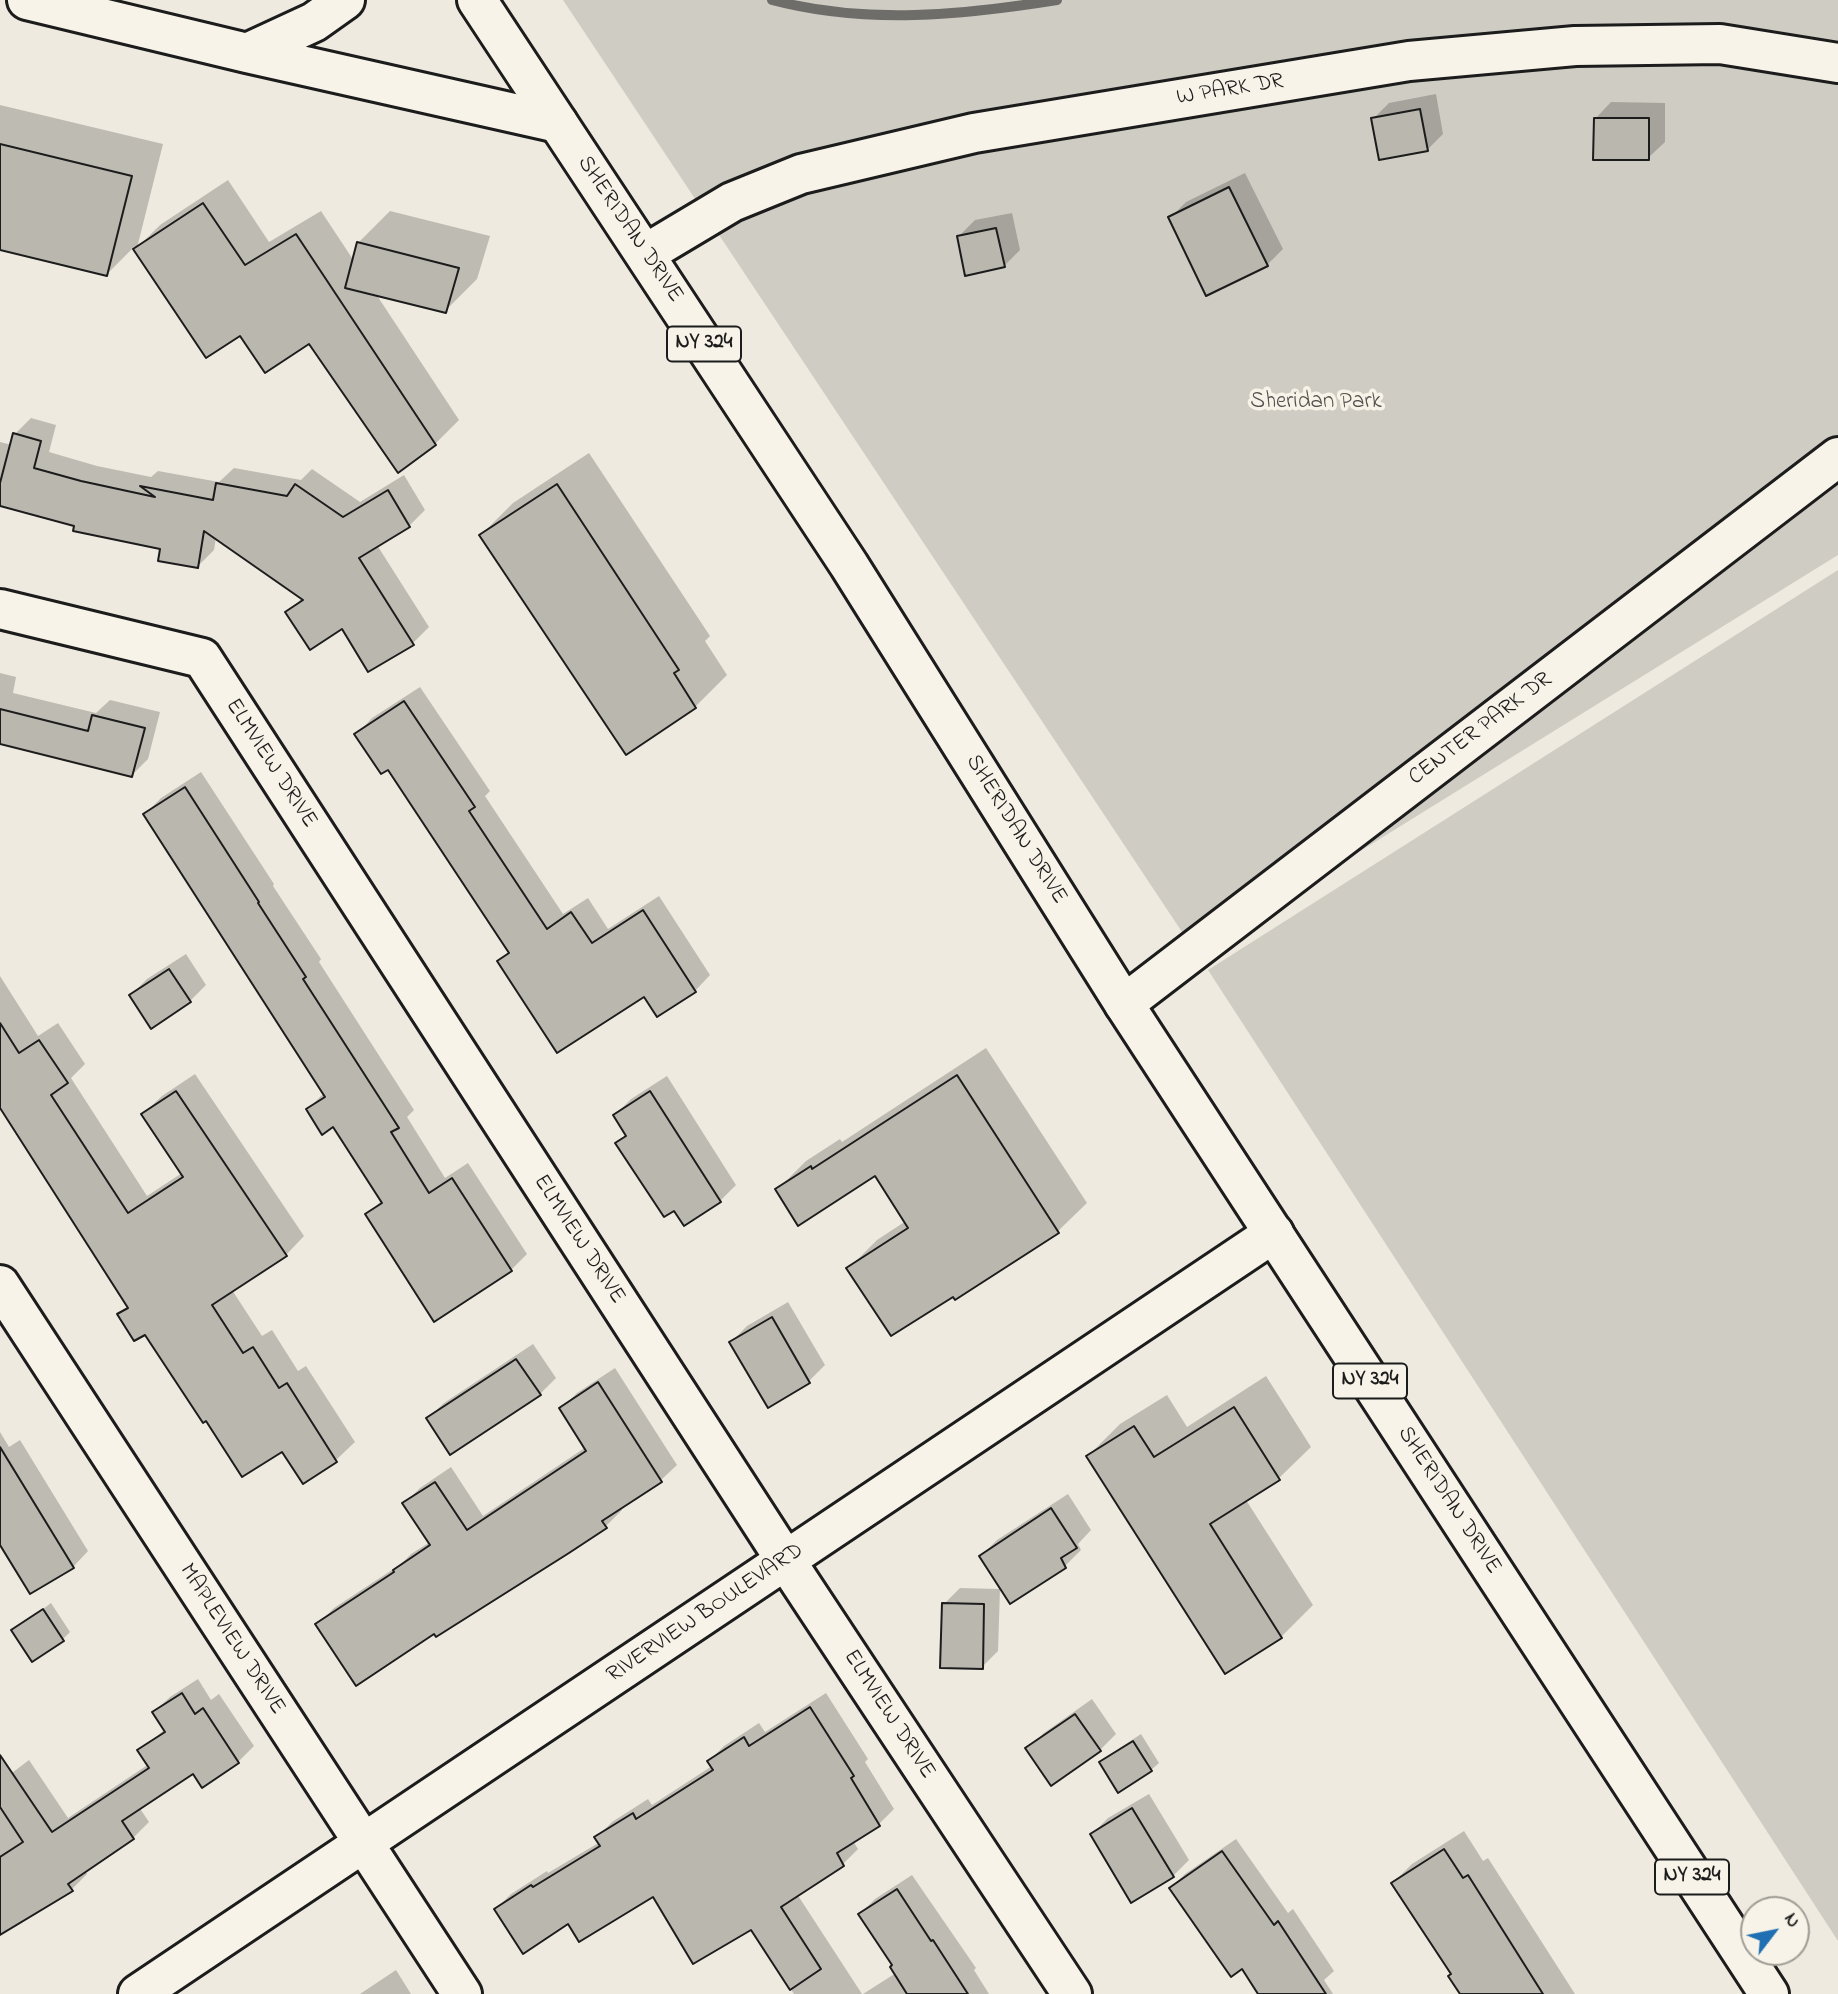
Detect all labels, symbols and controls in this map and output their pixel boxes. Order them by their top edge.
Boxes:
street label: W PARK DR [1175,69,1285,113]
street label: SHERIDAN DRIVE [570,151,688,309]
road number: NY 324 [667,326,741,362]
park label: Sheridan Park [1250,389,1382,417]
street label: CENTER PARK DR [1404,667,1558,793]
street label: ELMVIEW DRIVE [218,694,322,834]
street label: SHERIDAN DRIVE [958,750,1072,910]
street label: ELMVIEW DRIVE [526,1170,630,1310]
road number: NY 324 [1333,1364,1407,1398]
street label: SHERIDAN DRIVE [1390,1422,1506,1580]
street label: RIVERVIEW BOULEVARD [602,1538,810,1690]
street label: MAPLEVIEW DRIVE [172,1559,290,1721]
street label: ELMVIEW DRIVE [836,1645,940,1785]
road number: NY 324 [1655,1860,1729,1895]
north arrow [1740,1896,1810,1966]
text: N [1777,1908,1806,1933]

